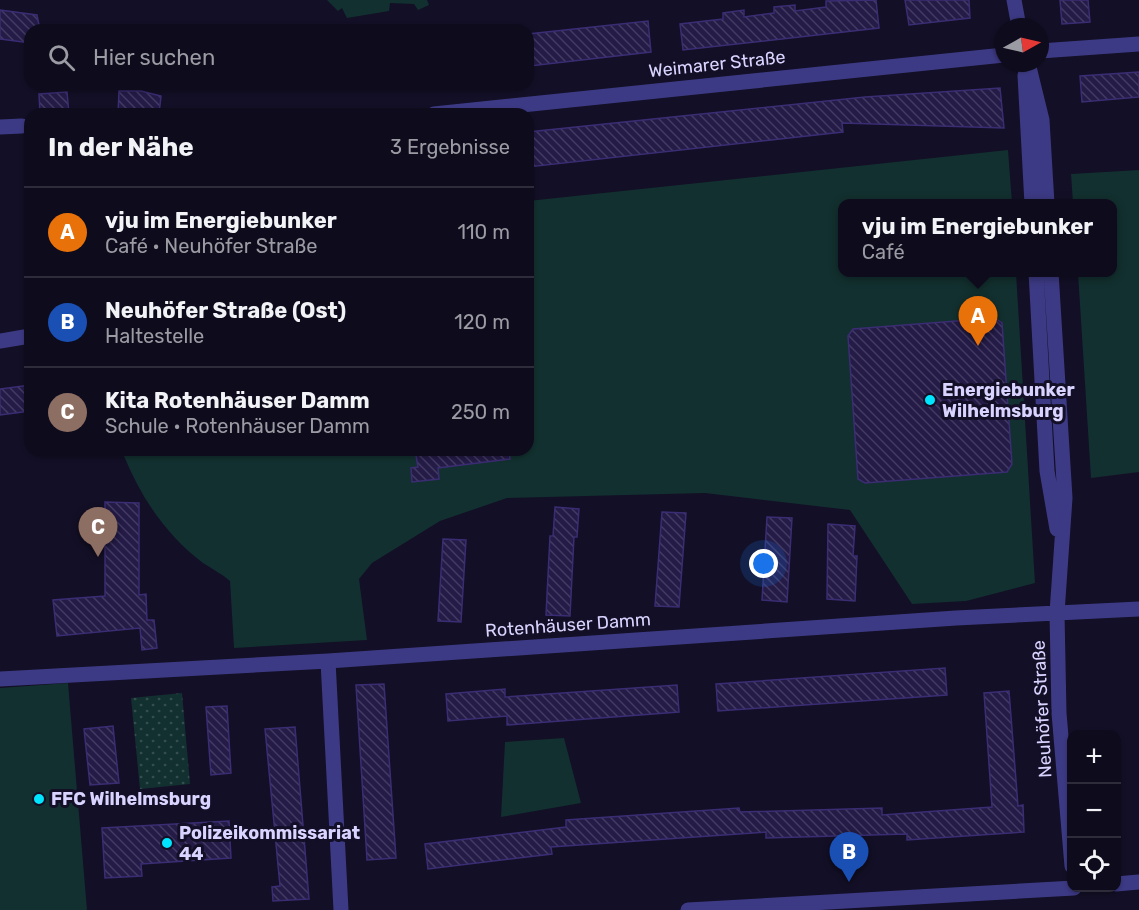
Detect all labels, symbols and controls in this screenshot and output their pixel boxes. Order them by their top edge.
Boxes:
north arrow [995,18,1049,72]
search box [24,24,534,90]
icon: search [45,41,78,74]
text: Hier suchen [93,44,215,71]
street label: Weimarer Straße [647,46,787,82]
text: In der Nähe [48,132,194,163]
text: 3 Ergebnisse [390,135,510,159]
popup [838,199,1117,277]
text: vju im Energiebunker [105,207,337,234]
text: vju im Energiebunker [862,213,1093,240]
text: A [60,220,75,244]
text: 110 m [458,220,510,244]
text: Café · Neuhöfer Straße [105,234,318,258]
text: Café [862,240,905,264]
pin: A [958,296,998,346]
text: Neuhöfer Straße (Ost) [105,297,346,324]
text: B [60,310,75,334]
text: 120 m [454,310,510,334]
text: Haltestelle [105,324,204,348]
place label: Energiebunker Wilhelmsburg [942,379,1075,422]
text: Kita Rotenhäuser Damm [105,387,370,414]
marker: Energiebunker Wilhelmsburg [923,393,937,407]
text: C [60,400,75,424]
text: 250 m [451,400,510,424]
text: Schule · Rotenhäuser Damm [105,414,370,438]
pin: C [78,508,118,557]
your location [749,549,778,578]
street label: Rotenhäuser Damm [484,608,652,642]
street label: Neuhöfer Straße [1027,640,1057,778]
map controls [1067,730,1121,892]
button: + [1067,730,1121,784]
button: − [1067,784,1121,838]
place label: FFC Wilhelmsburg [51,788,211,810]
marker: FFC Wilhelmsburg [32,792,46,806]
place label: Polizeikommissariat 44 [179,822,360,865]
pin: B [830,832,868,882]
marker: Polizeikommissariat 44 [160,836,174,850]
button: locate [1067,838,1121,892]

